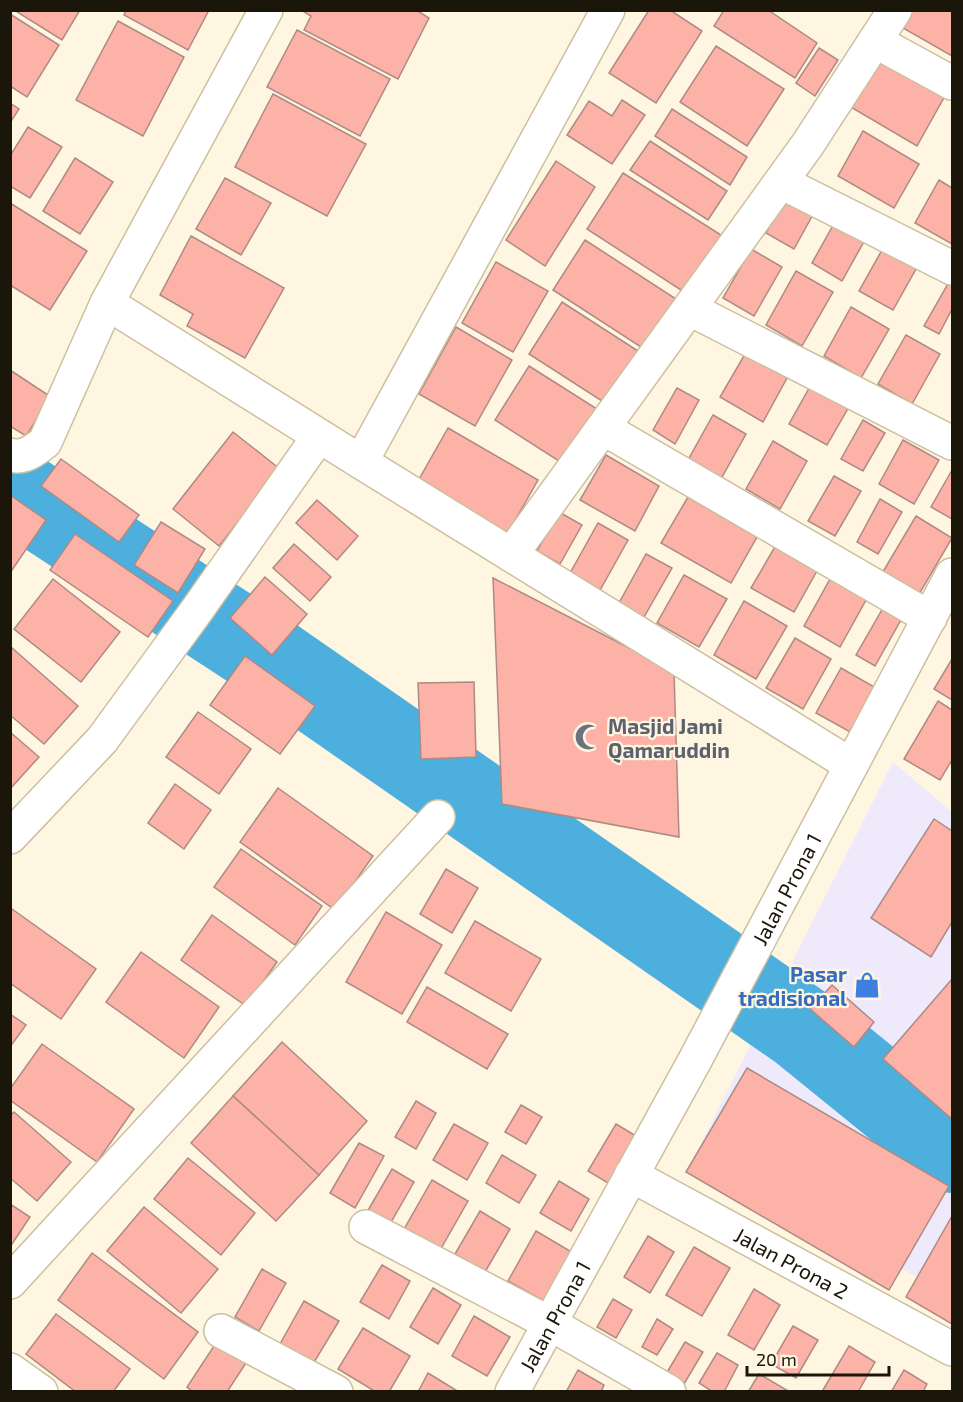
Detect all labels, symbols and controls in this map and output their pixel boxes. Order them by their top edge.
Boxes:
place label: Masjid Jami Qamaruddin [608,713,730,763]
mosque icon: Masjid Jami Qamaruddin [573,722,603,752]
street label: Jalan Prona 1 [746,829,826,949]
place label: Pasar tradisional [738,961,847,1010]
shop icon: Pasar tradisional [852,970,882,1000]
street label: Jalan Prona 2 [731,1221,853,1303]
street label: Jalan Prona 1 [513,1256,595,1376]
scale bar [747,1339,890,1377]
text: 20 m [756,1348,797,1370]

